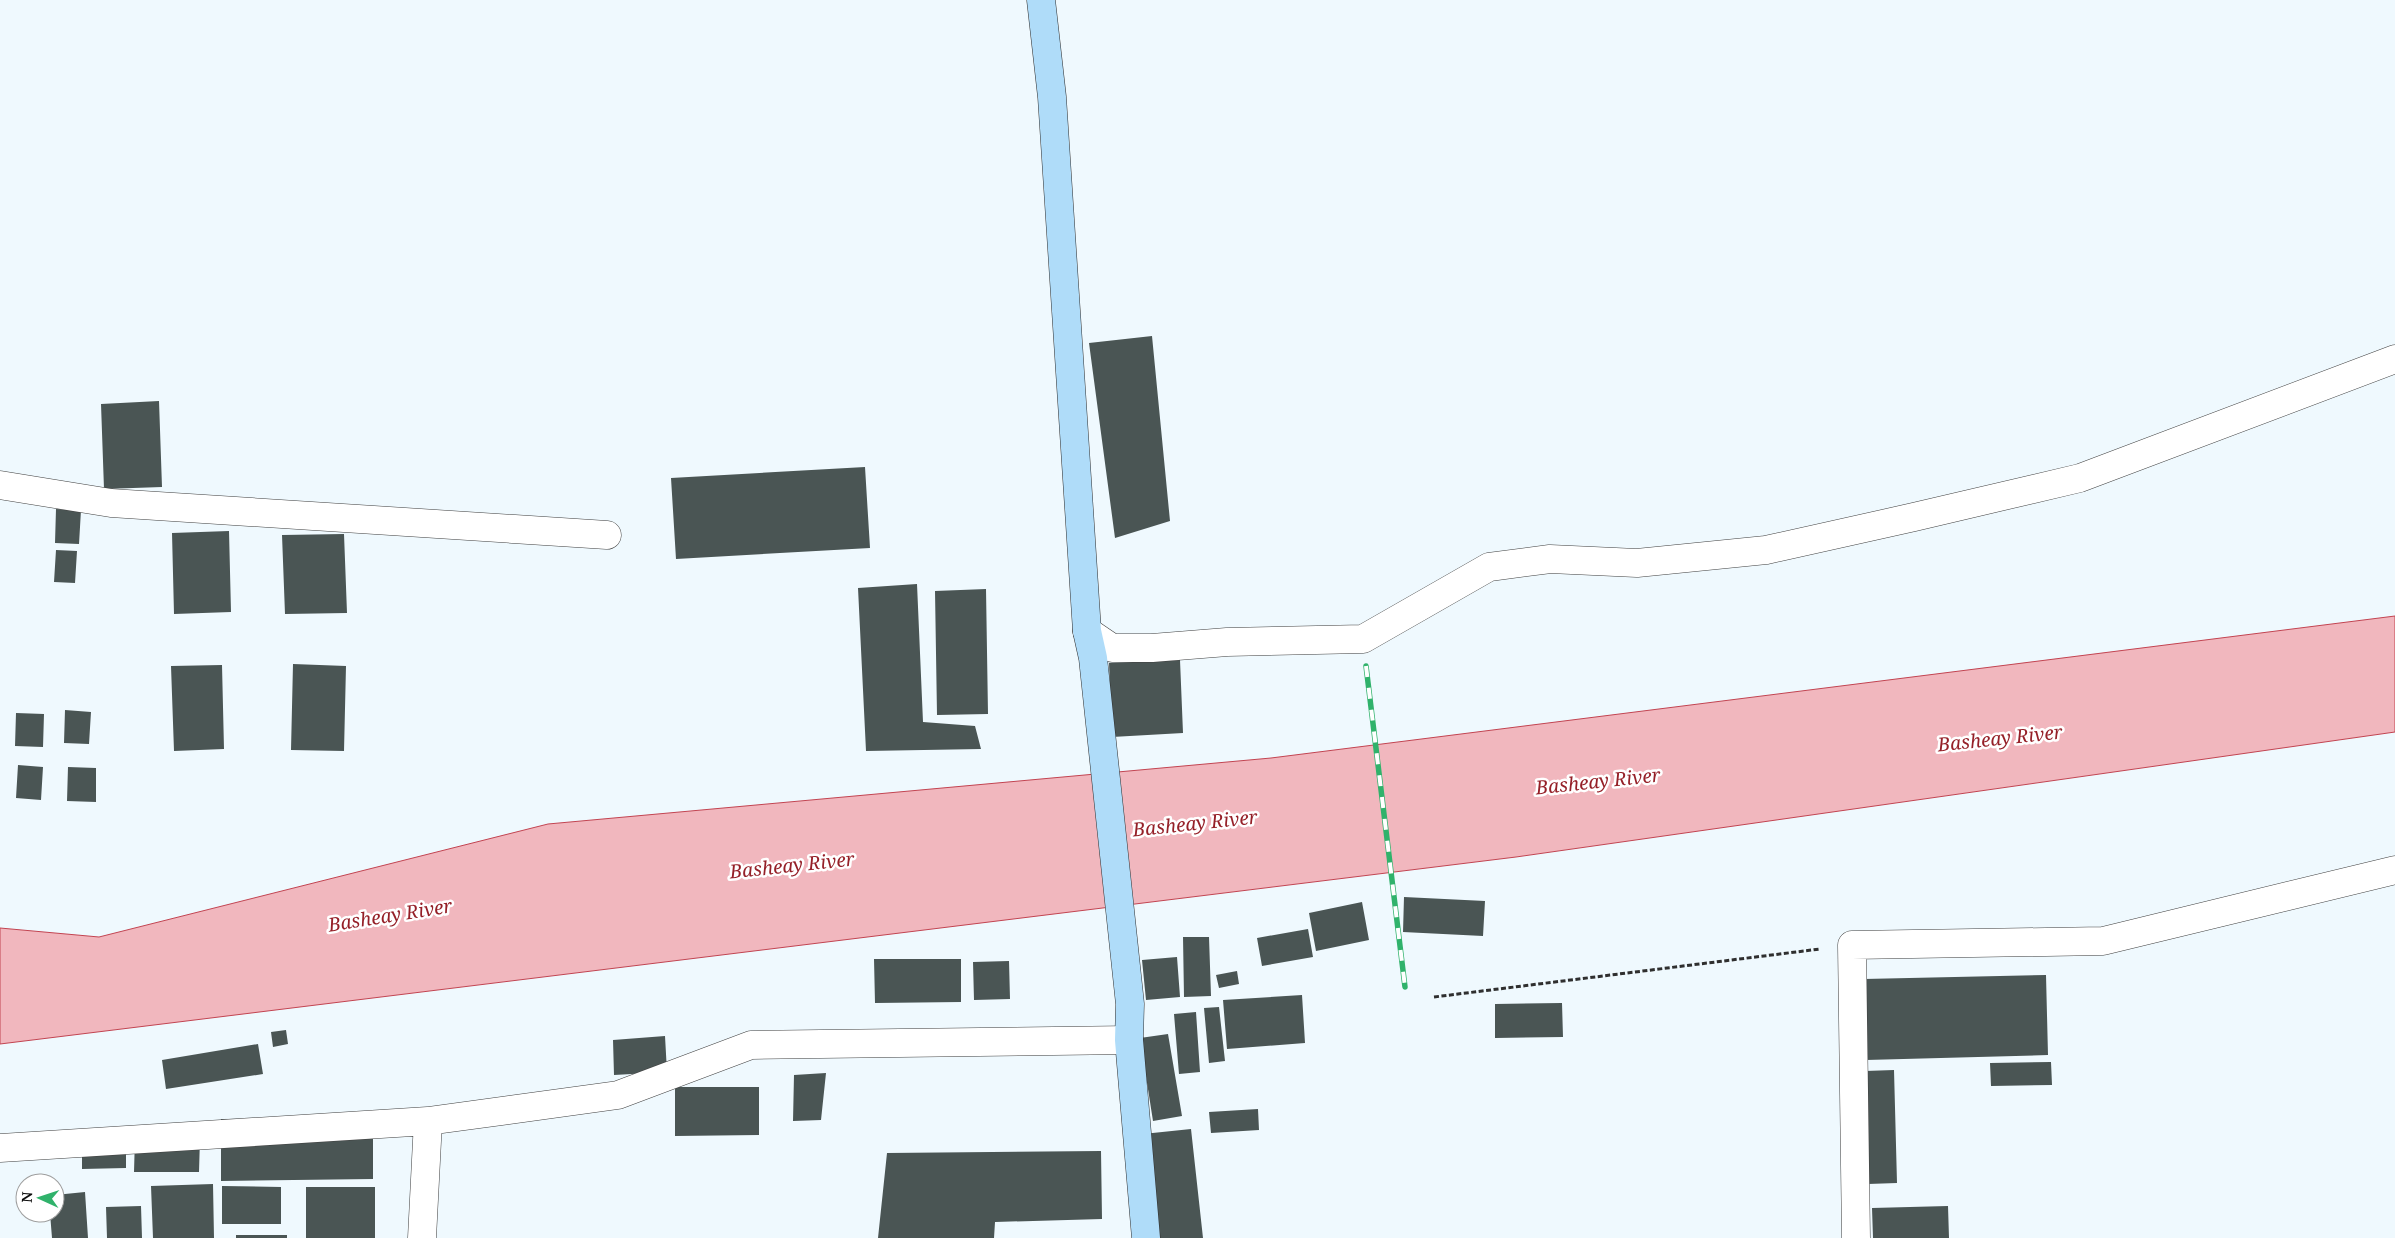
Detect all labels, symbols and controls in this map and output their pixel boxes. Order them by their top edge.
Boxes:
water label: Basheay River [1935,719,2064,758]
water label: Basheay River [1533,762,1662,801]
water label: Basheay River [1130,804,1259,843]
water label: Basheay River [727,846,856,885]
water label: Basheay River [325,892,454,938]
north arrow [15,1173,65,1223]
text: N [17,1191,36,1203]

